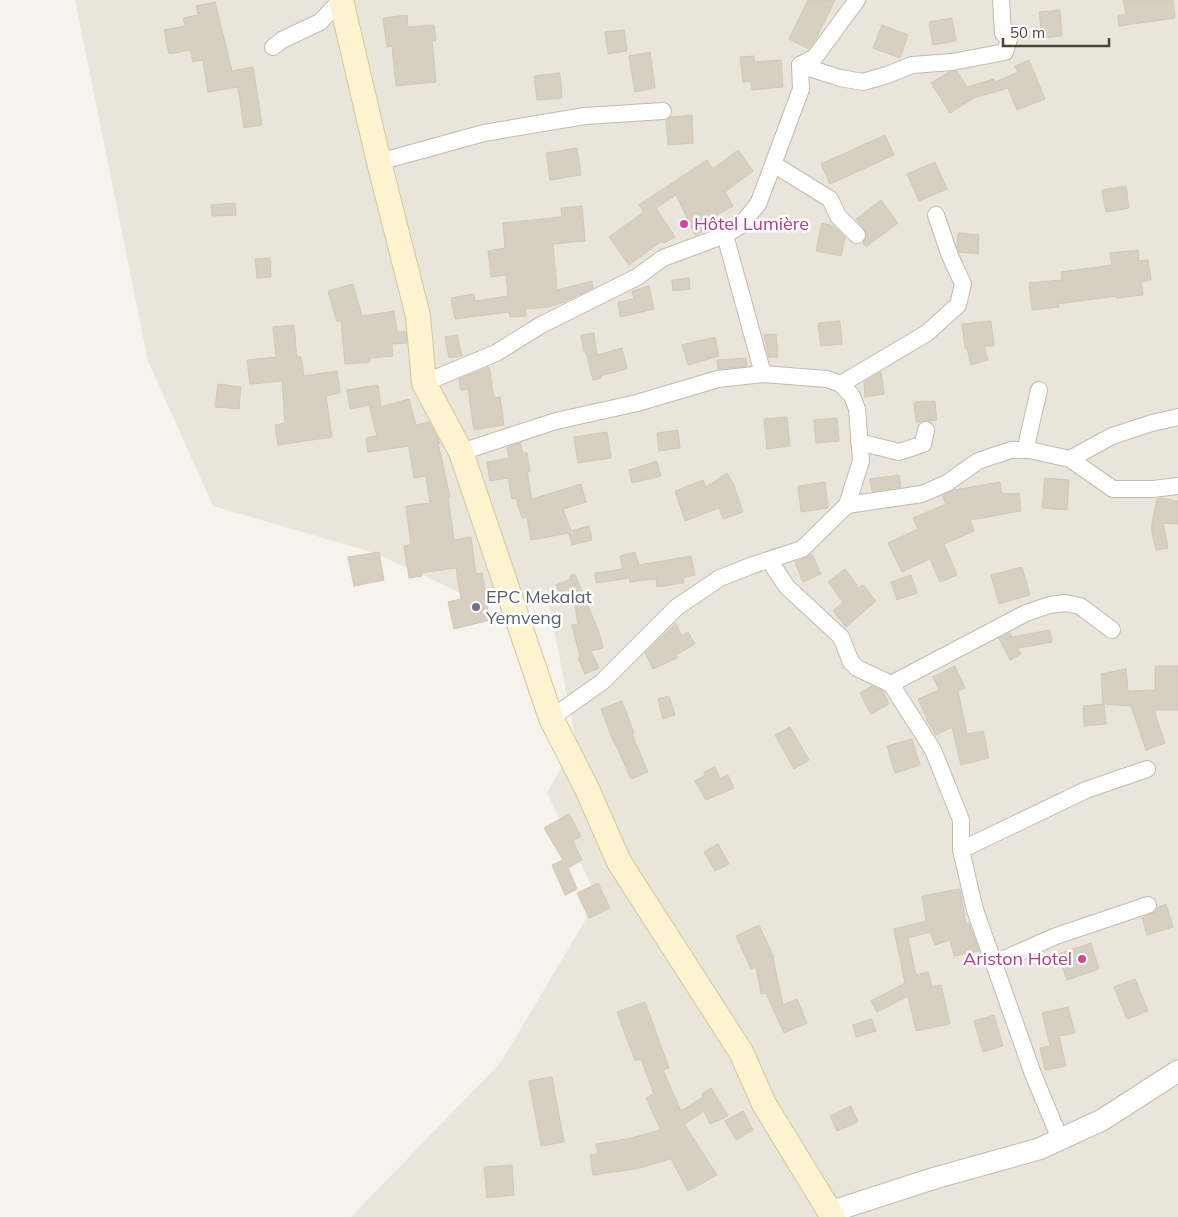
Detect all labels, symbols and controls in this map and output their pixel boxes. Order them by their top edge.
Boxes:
scale bar [1003,15,1109,47]
text: 50 m [1010,23,1045,42]
place label: Hôtel Lumière [694,212,809,235]
marker: Hôtel Lumière [678,218,690,230]
place label: EPC Mekalat Yemveng [485,585,592,629]
marker: EPC Mekalat Yemveng [470,601,482,613]
place label: Ariston Hotel [963,947,1072,970]
marker: Ariston Hotel [1076,953,1088,965]

